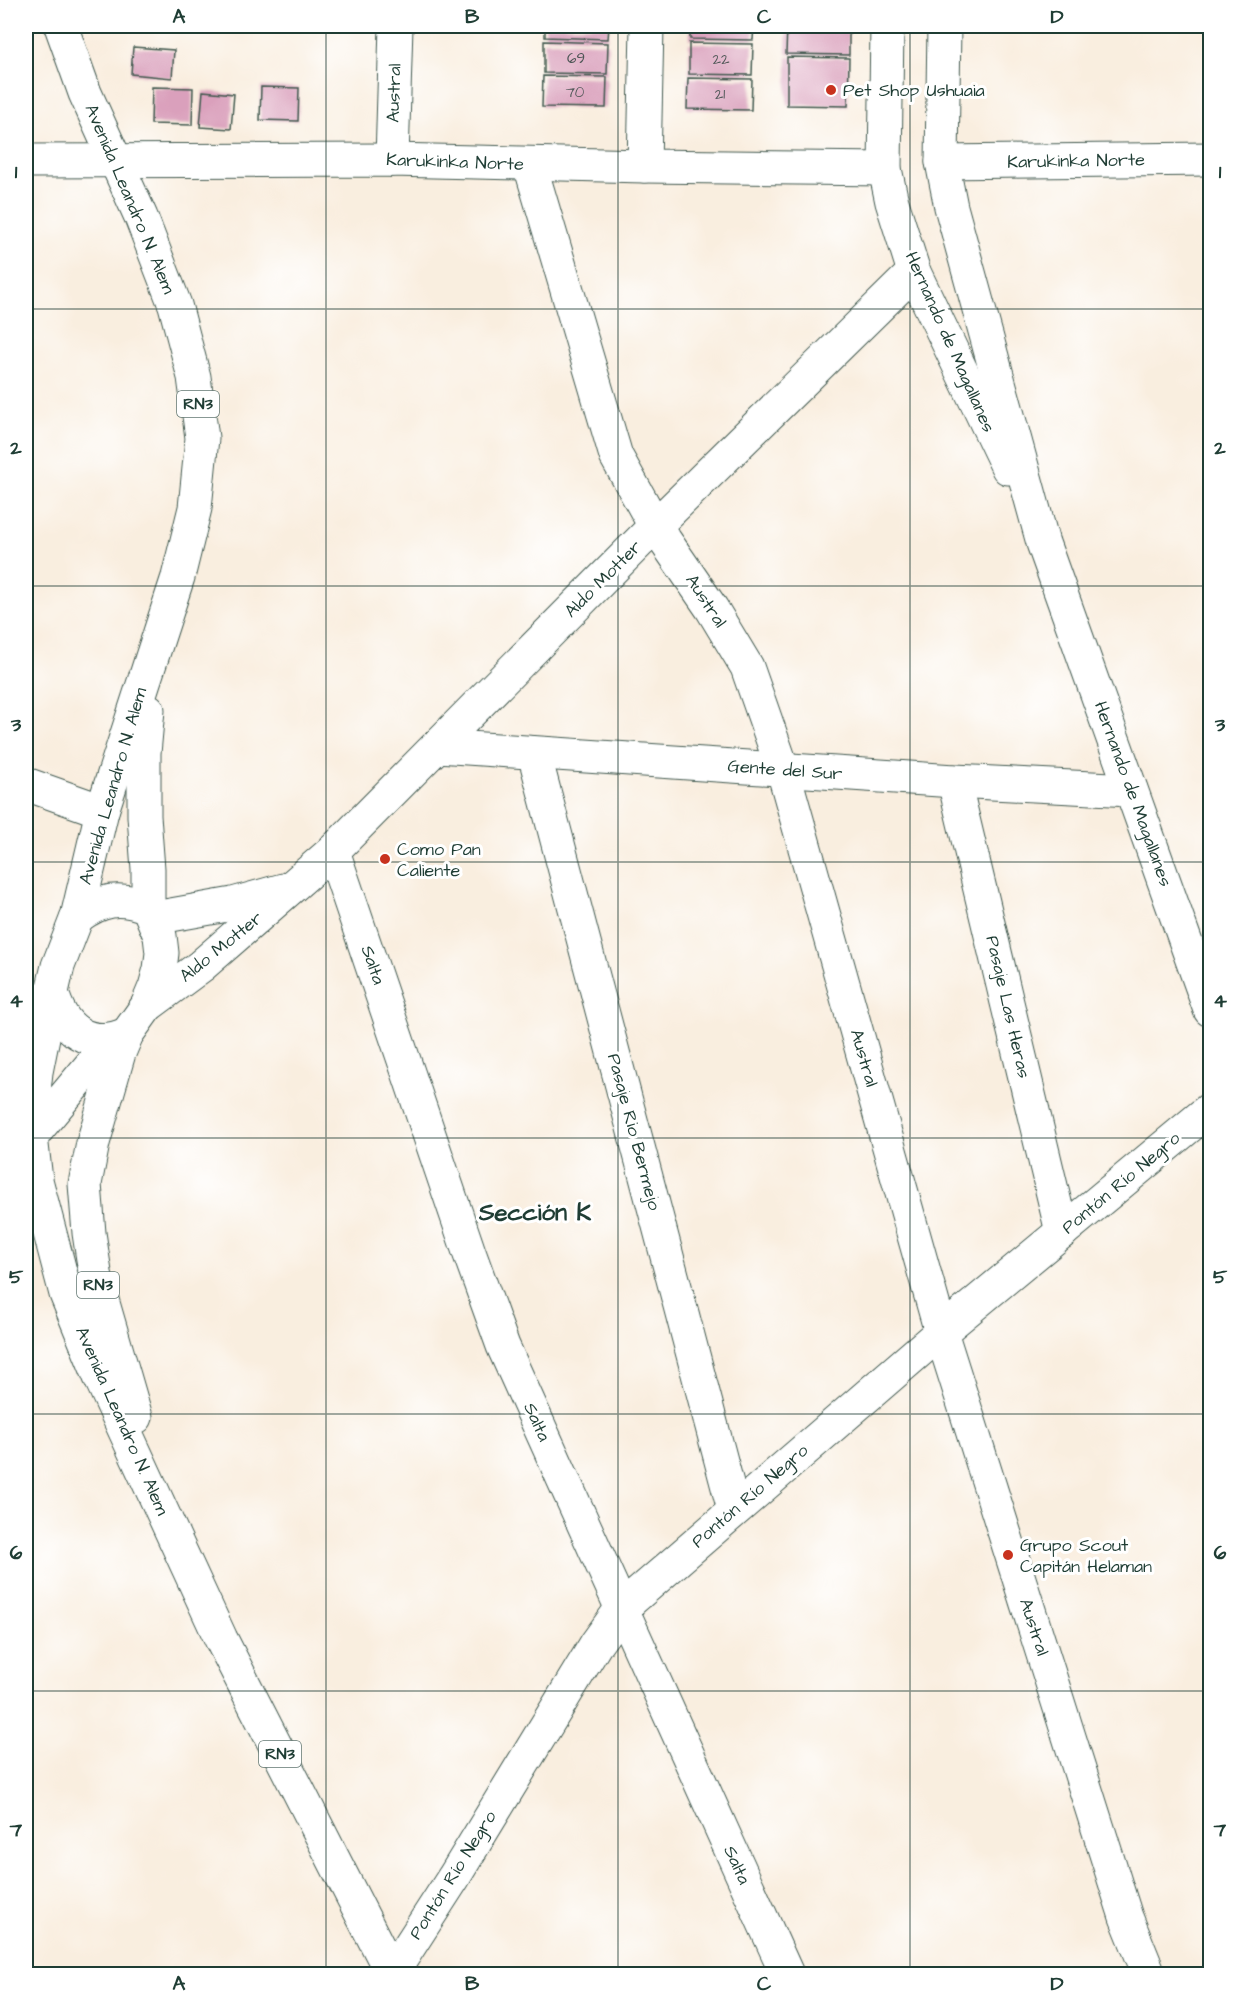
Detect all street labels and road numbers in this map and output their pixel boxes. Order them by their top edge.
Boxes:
street label: Austral [380,63,408,123]
street label: Avenida Leandro N. Alem [79,100,181,298]
street label: Karukinka Norte [386,147,524,177]
street label: Karukinka Norte [1007,147,1145,175]
street label: Hernando de Magallanes [898,248,1001,437]
road number: RN3 [177,391,219,417]
street label: Aldo Motter [559,535,647,623]
street label: Austral [679,569,733,633]
street label: Avenida Leandro N. Alem [73,685,153,887]
street label: Hernando de Magallanes [1087,698,1178,890]
street label: Gente del Sur [727,754,843,786]
street label: Aldo Motter [174,906,268,988]
street label: Pasaje Las Heras [979,933,1037,1081]
street label: Salta [355,942,391,988]
street label: Austral [844,1026,884,1090]
street label: Pasaje Rio Bermejo [601,1051,667,1213]
street label: Pontón Río Negro [1056,1126,1186,1241]
road number: RN3 [77,1272,119,1298]
street label: Avenida Leandro N. Alem [69,1323,175,1519]
street label: Salta [517,1399,557,1445]
street label: Pontón Río Negro [686,1438,815,1555]
street label: Austral [1013,1595,1055,1659]
road number: RN3 [259,1741,301,1767]
street label: Pontón Río Negro [403,1806,504,1945]
street label: Salta [717,1842,757,1888]

